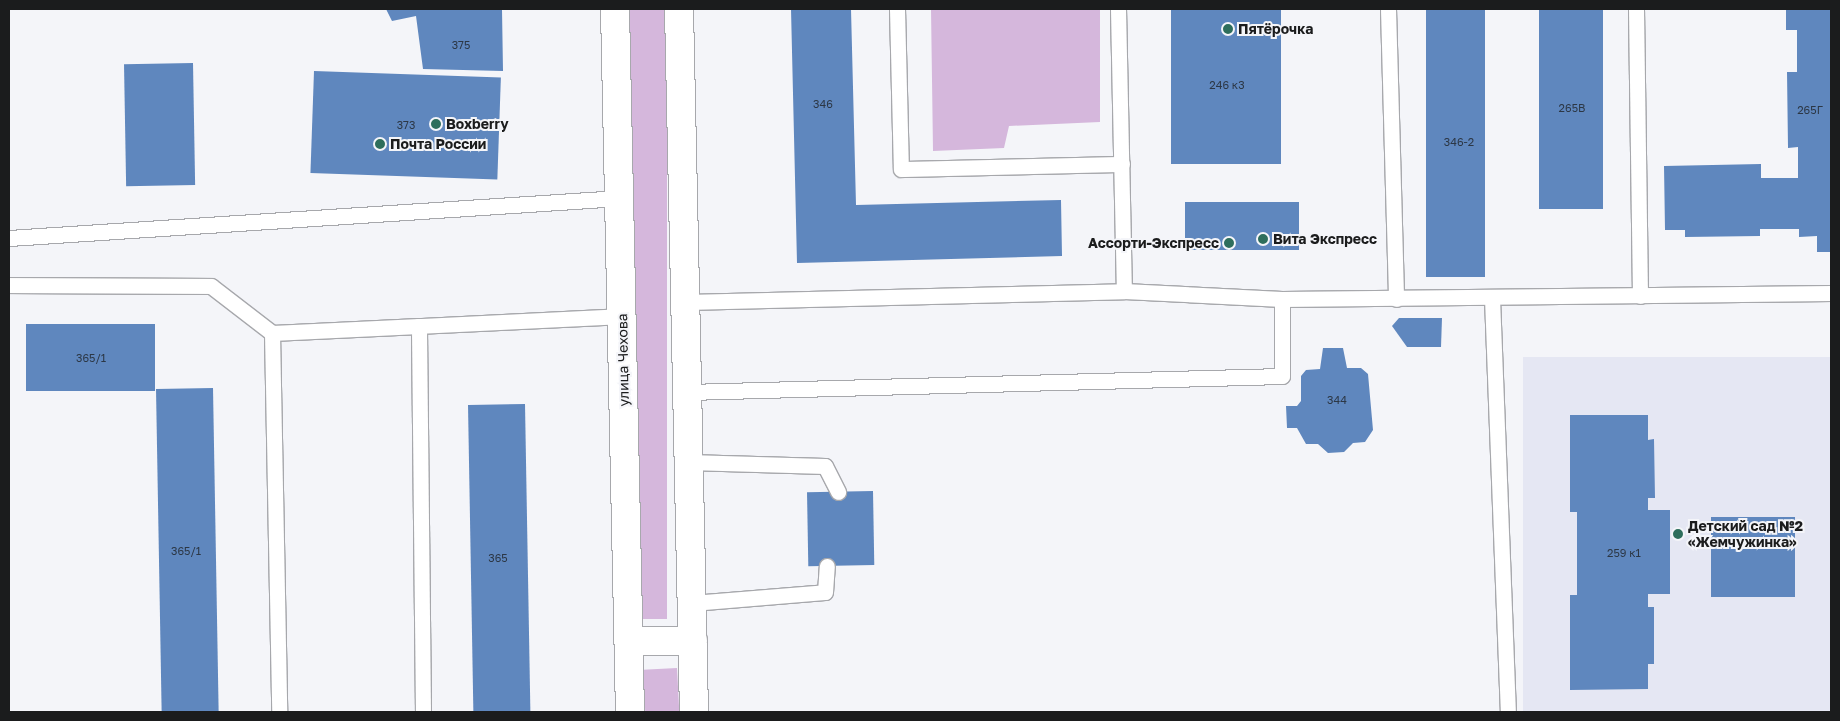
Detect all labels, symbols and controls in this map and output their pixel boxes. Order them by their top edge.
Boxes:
place label: Пятёрочка [1238,21,1313,37]
marker: Пятёрочка [1222,23,1234,35]
house number: 375 [452,38,470,52]
house number: 246 к3 [1209,78,1245,92]
house number: 346 [813,97,833,111]
house number: 265В [1559,101,1585,115]
house number: 265Г [1797,103,1823,117]
place label: Boxberry [446,116,509,132]
house number: 373 [397,118,415,132]
marker: Boxberry [430,118,442,130]
house number: 346-2 [1444,135,1474,149]
place label: Почта России [390,136,486,152]
marker: Почта России [374,138,386,150]
place label: Вита Экспресс [1273,231,1377,247]
marker: Вита Экспресс [1257,233,1269,245]
place label: Ассорти-Экспресс [1088,235,1219,251]
marker: Ассорти-Экспресс [1223,237,1235,249]
street label: улица Чехова [614,313,632,407]
house number: 365/1 [76,351,106,365]
house number: 344 [1327,393,1347,407]
place label: Детский сад №2 «Жемчужинка» [1688,518,1803,550]
marker: Детский сад №2 «Жемчужинка» [1672,528,1684,540]
house number: 365/1 [171,544,201,558]
house number: 259 к1 [1607,546,1641,560]
house number: 365 [488,551,508,565]

